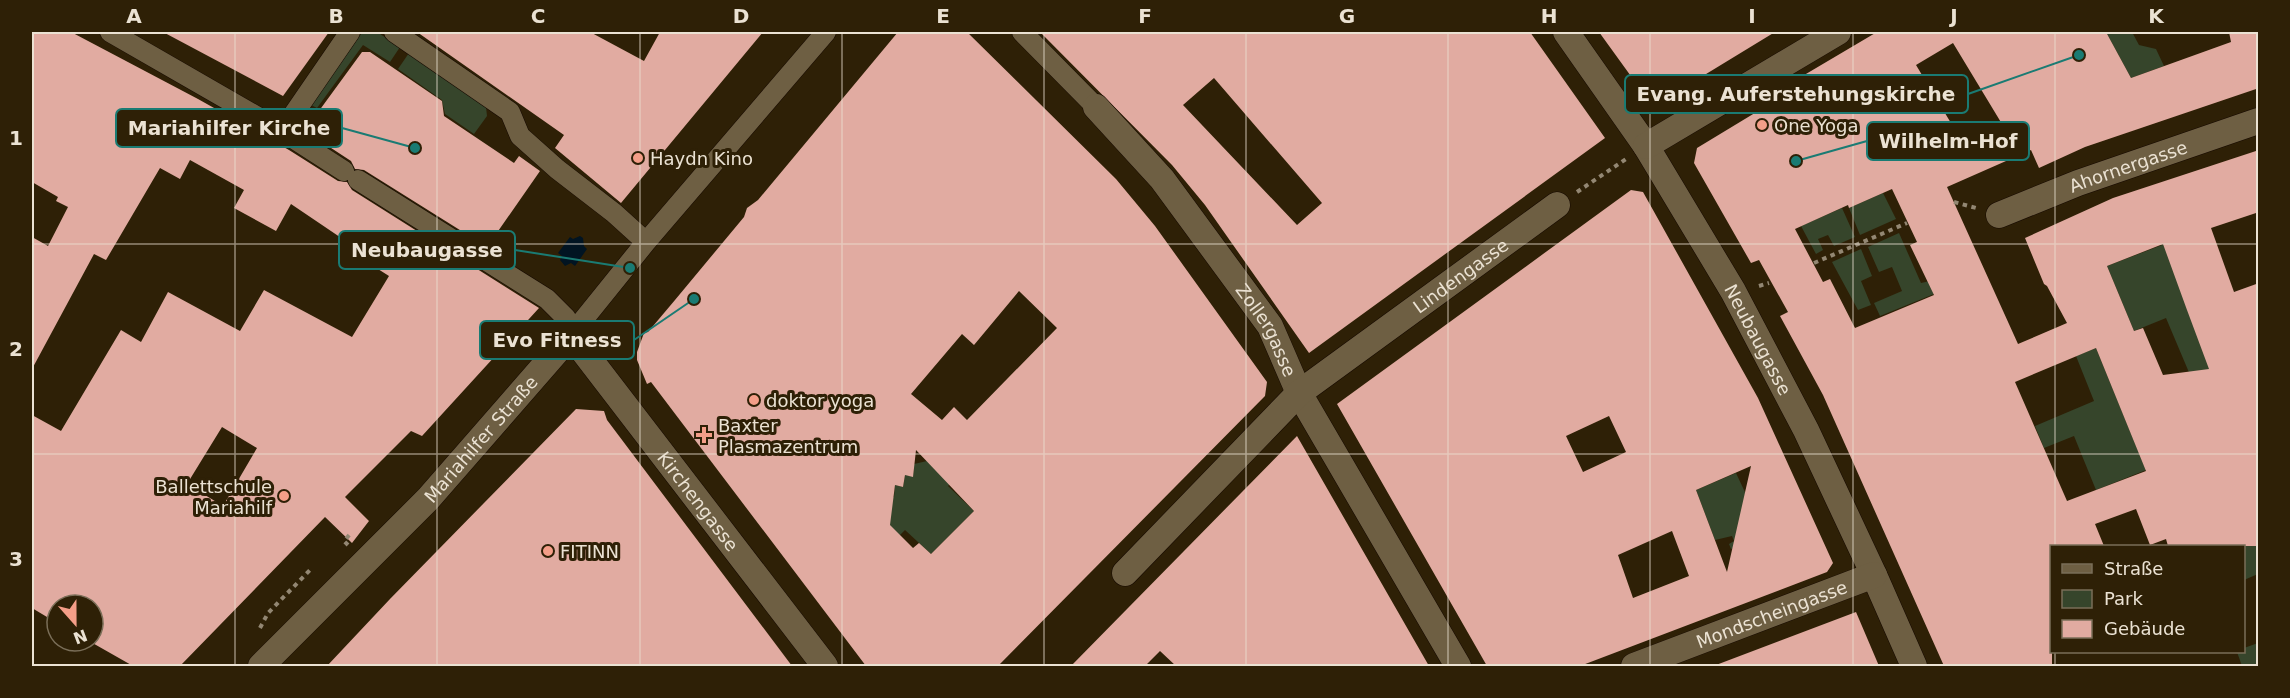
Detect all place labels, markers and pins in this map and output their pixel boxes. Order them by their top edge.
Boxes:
callout: Evang. Auferstehungskirche [1625,75,1968,113]
callout: Mariahilfer Kirche [116,109,342,147]
place label: One Yoga [1774,115,1858,136]
marker: One Yoga [1755,118,1769,132]
callout: Wilhelm-Hof [1867,122,2029,160]
place label: Haydn Kino [650,148,753,169]
marker: Haydn Kino [631,151,645,165]
callout: Neubaugasse [339,231,515,269]
callout: Evo Fitness [480,321,634,359]
place label: doktor yoga [766,390,874,411]
marker: doktor yoga [747,393,761,407]
place label: Baxter Plasmazentrum [718,415,858,457]
marker: Baxter Plasmazentrum [695,426,713,444]
place label: Ballettschule Mariahilf [155,476,273,518]
marker: Ballettschule Mariahilf [277,489,291,503]
place label: FITINN [560,541,619,562]
marker: FITINN [541,544,555,558]

